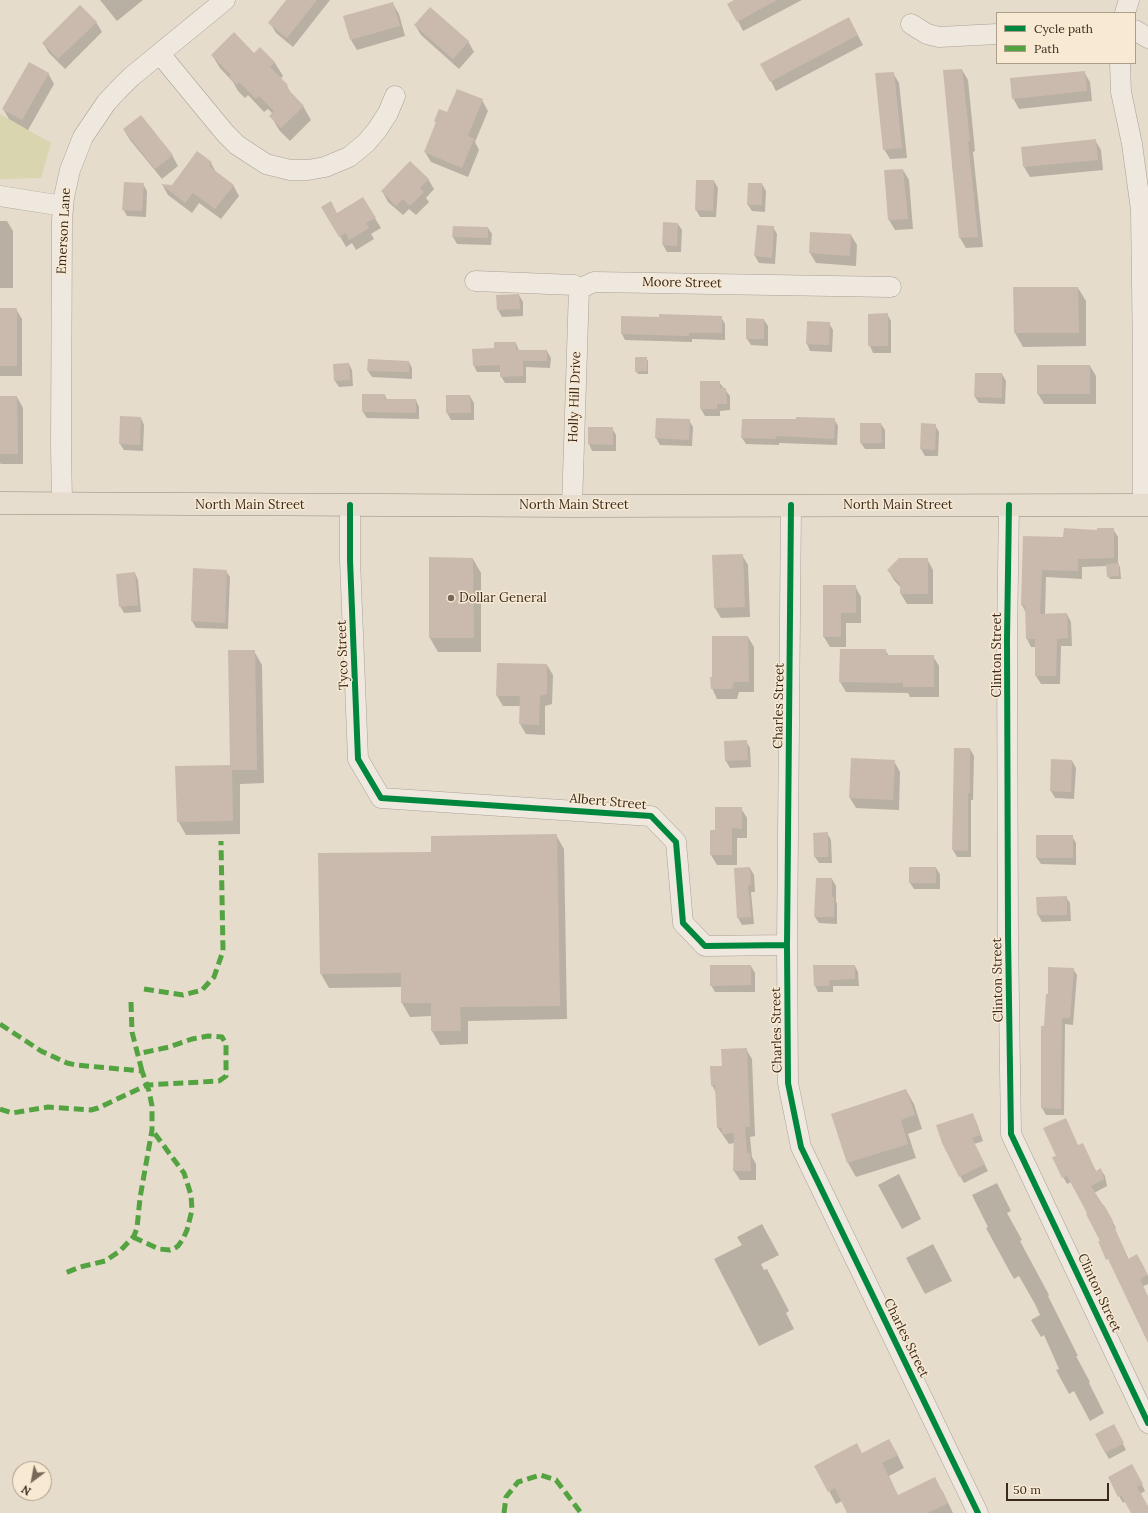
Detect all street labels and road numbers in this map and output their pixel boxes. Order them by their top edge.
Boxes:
street label: Emerson Lane [54,187,74,275]
street label: Moore Street [642,275,722,291]
street label: Holly Hill Drive [566,351,584,443]
street label: North Main Street [195,497,305,513]
street label: North Main Street [519,497,629,513]
street label: North Main Street [843,497,953,513]
street label: Clinton Street [989,613,1005,697]
street label: Tyco Street [334,620,352,690]
street label: Charles Street [770,663,788,749]
street label: Albert Street [569,791,647,813]
street label: Clinton Street [989,937,1007,1023]
street label: Charles Street [768,987,786,1073]
street label: Clinton Street [1074,1251,1124,1335]
street label: Charles Street [880,1296,932,1380]

